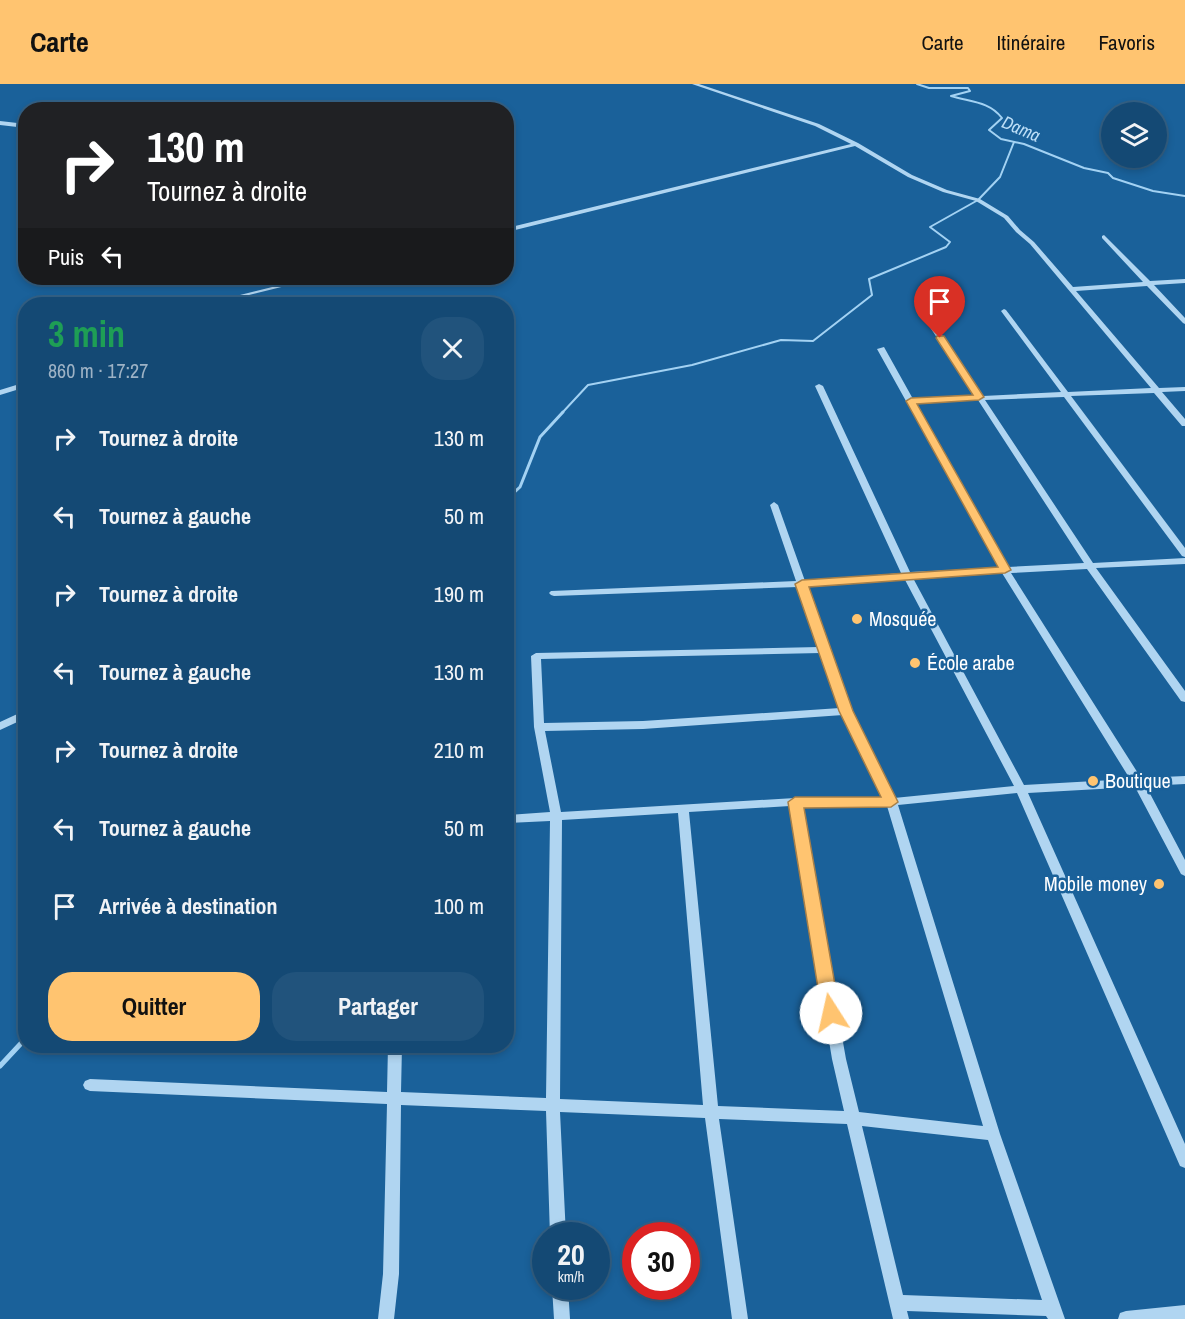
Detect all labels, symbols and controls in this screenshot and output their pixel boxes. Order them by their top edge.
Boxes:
text: Carte [30,23,89,61]
text: Carte [921,28,964,57]
text: Itinéraire [997,28,1065,57]
text: Favoris [1098,28,1155,57]
map controls [1101,102,1167,168]
button: layers [1101,102,1167,168]
water label: Dama [998,109,1044,148]
text: 130 m [147,119,245,175]
icon: right [48,126,126,204]
text: Tournez à droite [147,173,307,209]
icon: left [96,240,129,273]
text: Puis [48,242,84,272]
pin [914,276,965,338]
icon: arrive [923,285,956,318]
text: 3 min [48,310,125,358]
button: close [421,317,484,380]
text: 860 m · 17:27 [48,357,148,384]
icon: right [48,422,81,455]
text: Tournez à droite [99,423,238,453]
text: 130 m [434,423,484,453]
icon: left [48,500,81,533]
text: Tournez à gauche [99,501,251,531]
text: 50 m [444,501,484,531]
icon: right [48,578,81,611]
text: Tournez à droite [99,579,238,609]
text: 190 m [434,579,484,609]
place label: Mosquée [869,605,936,632]
marker: Mosquée [850,612,864,626]
place label: École arabe [927,649,1015,676]
icon: left [48,656,81,689]
marker: École arabe [908,656,922,670]
text: Tournez à gauche [99,657,251,687]
text: 130 m [434,657,484,687]
icon: right [48,734,81,767]
text: Tournez à droite [99,735,238,765]
text: 210 m [434,735,484,765]
place label: Boutique [1105,767,1171,794]
marker: Boutique [1086,774,1100,788]
icon: left [48,812,81,845]
text: Tournez à gauche [99,813,251,843]
text: 50 m [444,813,484,843]
place label: Mobile money [1044,870,1148,897]
marker: Mobile money [1152,877,1166,891]
icon: arrive [48,890,81,923]
text: Arrivée à destination [99,891,277,921]
text: 100 m [434,891,484,921]
button: Quitter [48,972,260,1041]
button: Partager [272,972,484,1041]
position arrow [799,981,863,1045]
speed limit sign: 30 [622,1222,700,1300]
text: 20 [557,1234,585,1274]
text: km/h [558,1266,584,1287]

